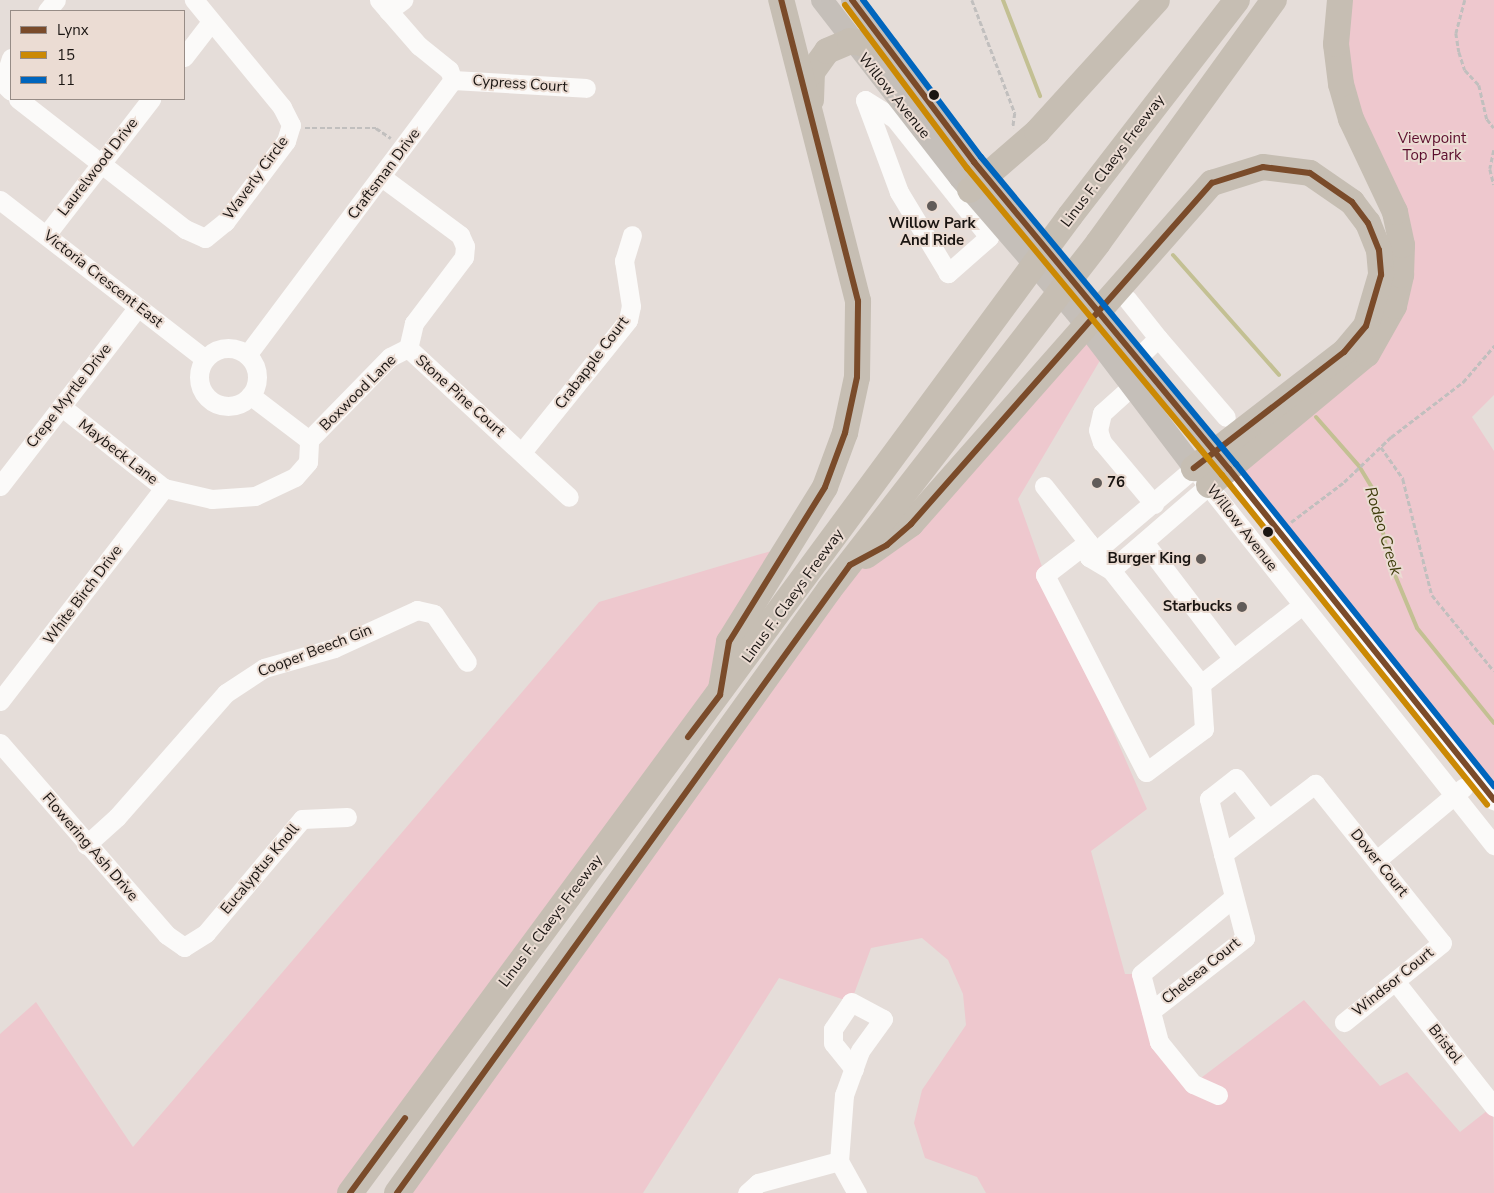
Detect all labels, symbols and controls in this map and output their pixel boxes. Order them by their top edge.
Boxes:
legend [10,10,185,100]
text: Lynx [57,20,89,40]
text: 15 [57,45,75,65]
street label: Willow Avenue [854,50,934,142]
text: 11 [57,70,75,90]
street label: Cypress Court [472,72,568,96]
unlabelled marker [929,90,939,100]
street label: Linus F. Claeys Freeway [1057,91,1169,231]
street label: Laurelwood Drive [54,114,142,220]
street label: Craftsman Drive [344,125,424,223]
park label: Viewpoint Top Park [1398,129,1466,164]
street label: Waverly Circle [220,133,292,223]
marker: Willow Park And Ride [926,200,938,212]
place label: Willow Park And Ride [889,214,975,249]
street label: Victoria Crescent East [40,227,166,331]
street label: Crabapple Court [551,313,633,413]
street label: Crepe Myrtle Drive [23,340,115,452]
street label: Boxwood Lane [316,351,400,435]
street label: Stone Pine Court [412,351,508,441]
street label: Maybeck Lane [75,415,161,489]
place label: 76 [1107,474,1125,492]
marker: 76 [1091,477,1103,489]
street label: Willow Avenue [1203,481,1281,575]
water label: Rodeo Creek [1360,484,1406,578]
street label: Linus F. Claeys Freeway [738,526,848,666]
unlabelled marker [1263,527,1273,537]
street label: White Birch Drive [40,542,126,648]
place label: Burger King [1107,550,1191,568]
marker: Burger King [1195,553,1207,565]
place label: Starbucks [1163,598,1232,616]
marker: Starbucks [1236,601,1248,613]
street label: Cooper Beech Gin [256,621,374,681]
street label: Flowering Ash Drive [38,789,142,905]
street label: Eucalyptus Knoll [217,820,303,918]
street label: Dover Court [1346,826,1412,900]
street label: Linus F. Claeys Freeway [495,851,607,991]
street label: Chelsea Court [1158,934,1244,1008]
street label: Windsor Court [1349,944,1437,1020]
street label: Bristol [1424,1021,1466,1067]

